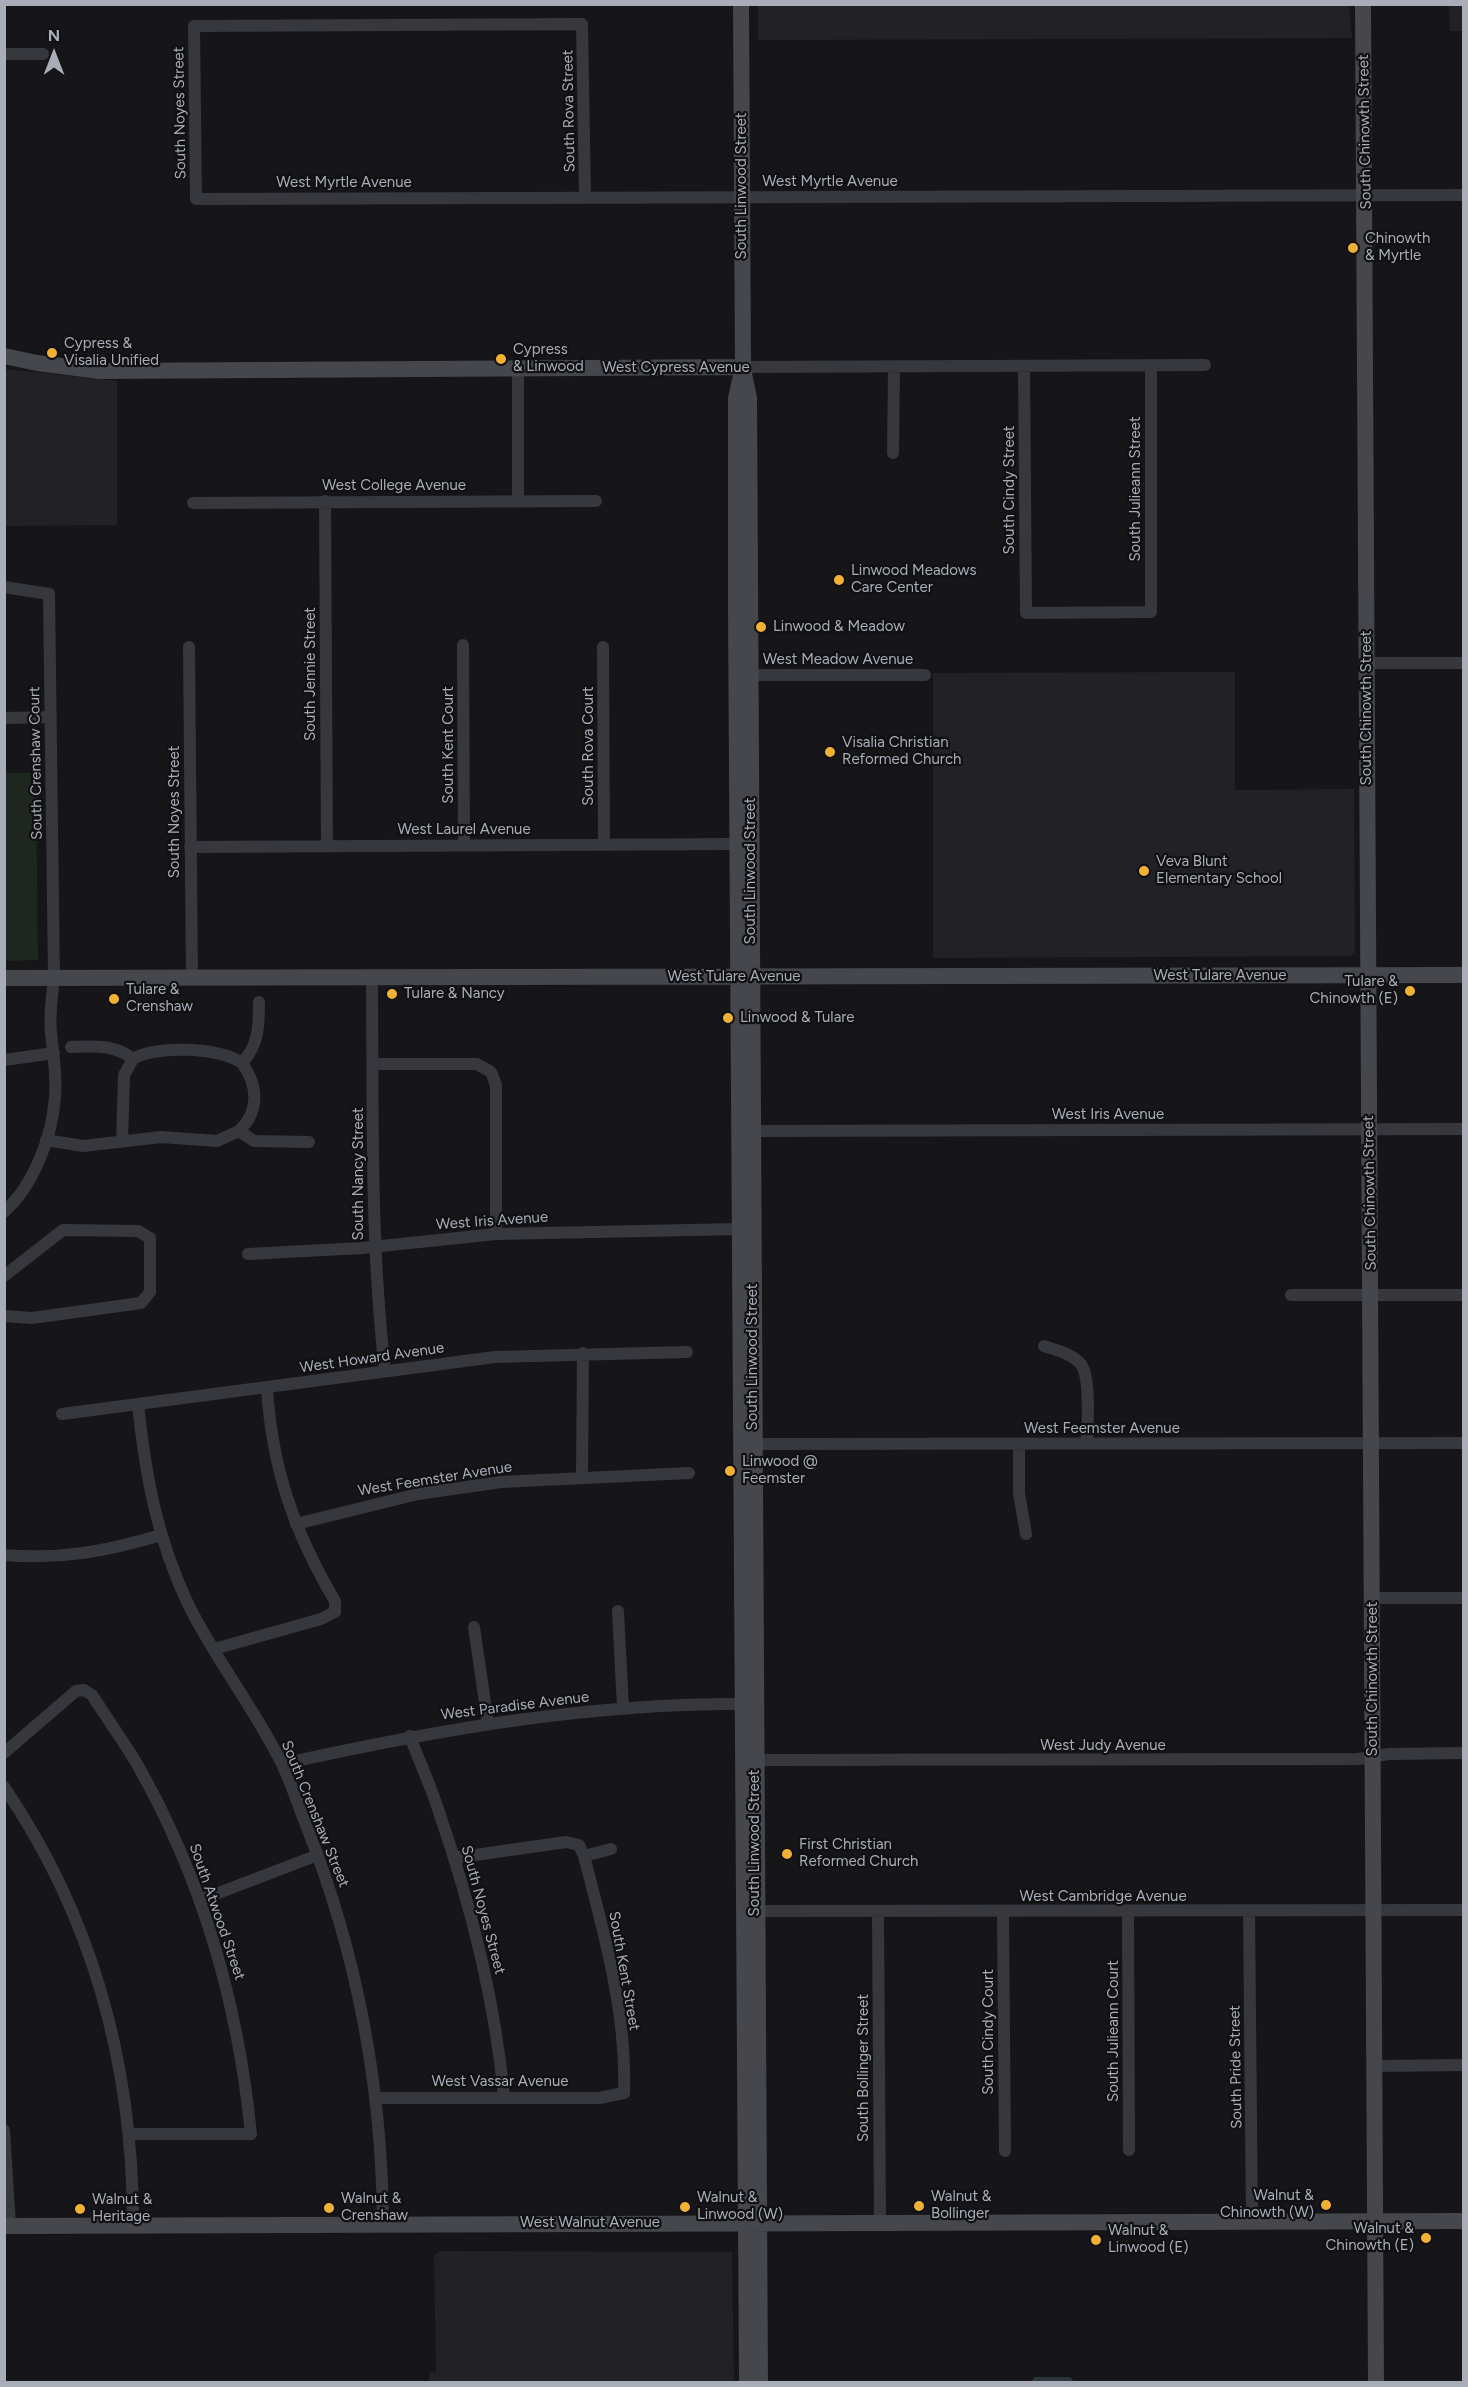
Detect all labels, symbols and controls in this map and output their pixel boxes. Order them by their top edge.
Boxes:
north arrow [24,24,84,84]
text: N [48,26,60,45]
street label: South Noyes Street [170,46,190,180]
street label: South Rova Street [559,49,579,173]
street label: South Chinowth Street [1355,54,1375,210]
street label: South Linwood Street [733,112,751,260]
street label: West Myrtle Avenue [762,173,898,191]
street label: West Myrtle Avenue [276,174,412,192]
place label: Chinowth & Myrtle [1365,230,1430,265]
marker: Chinowth & Myrtle [1346,241,1360,255]
place label: Cypress & Visalia Unified [64,335,159,370]
place label: Cypress & Linwood [513,341,584,376]
marker: Cypress & Visalia Unified [45,346,59,360]
marker: Cypress & Linwood [494,352,508,366]
street label: West Cypress Avenue [602,359,750,377]
street label: South Julieann Street [1127,416,1145,562]
street label: South Cindy Street [1001,425,1019,555]
street label: West College Avenue [322,477,466,495]
place label: Linwood Meadows Care Center [851,562,977,597]
marker: Linwood Meadows Care Center [832,573,846,587]
street label: South Jennie Street [302,607,320,741]
place label: Linwood & Meadow [773,618,905,636]
marker: Linwood & Meadow [754,620,768,634]
street label: South Chinowth Street [1358,630,1376,786]
street label: West Meadow Avenue [763,651,913,669]
street label: South Crenshaw Court [26,686,46,840]
street label: South Kent Court [440,686,458,804]
street label: South Rova Court [580,686,598,806]
place label: Visalia Christian Reformed Church [842,734,961,769]
marker: Visalia Christian Reformed Church [823,745,837,759]
street label: South Noyes Street [166,746,184,878]
street label: South Linwood Street [742,797,760,945]
street label: West Laurel Avenue [397,821,531,839]
place label: Veva Blunt Elementary School [1156,853,1282,888]
marker: Veva Blunt Elementary School [1137,864,1151,878]
street label: West Tulare Avenue [1154,967,1286,985]
street label: West Tulare Avenue [668,968,800,986]
place label: Tulare & Chinowth (E) [1310,973,1398,1008]
place label: Tulare & Crenshaw [126,981,193,1016]
marker: Tulare & Chinowth (E) [1403,984,1417,998]
place label: Tulare & Nancy [404,985,505,1003]
marker: Tulare & Nancy [385,987,399,1001]
marker: Tulare & Crenshaw [107,992,121,1006]
place label: Linwood & Tulare [740,1009,855,1027]
marker: Linwood & Tulare [721,1011,735,1025]
street label: West Iris Avenue [1052,1106,1164,1124]
street label: South Nancy Street [350,1107,368,1241]
street label: South Chinowth Street [1360,1115,1380,1271]
street label: West Iris Avenue [435,1208,549,1234]
street label: South Linwood Street [744,1283,762,1431]
street label: West Howard Avenue [299,1339,445,1377]
street label: West Feemster Avenue [1024,1420,1180,1438]
place label: Linwood @ Feemster [742,1453,818,1488]
street label: West Feemster Avenue [357,1458,513,1500]
marker: Linwood @ Feemster [723,1464,737,1478]
street label: South Chinowth Street [1364,1601,1382,1757]
street label: West Paradise Avenue [440,1688,590,1724]
street label: West Judy Avenue [1040,1737,1166,1755]
street label: South Crenshaw Street [277,1738,353,1890]
street label: South Linwood Street [746,1769,764,1917]
place label: First Christian Reformed Church [799,1836,918,1871]
street label: South Atwood Street [185,1841,249,1983]
street label: South Noyes Street [457,1844,509,1976]
marker: First Christian Reformed Church [780,1847,794,1861]
street label: West Cambridge Avenue [1019,1888,1187,1906]
street label: South Kent Street [605,1910,643,2032]
street label: South Julieann Court [1105,1960,1123,2102]
street label: South Cindy Court [980,1969,998,2095]
street label: South Bollinger Street [855,1994,873,2142]
street label: South Pride Street [1226,2005,1246,2129]
street label: West Vassar Avenue [432,2073,568,2091]
place label: Walnut & Chinowth (W) [1220,2187,1314,2222]
place label: Walnut & Bollinger [931,2188,992,2223]
place label: Walnut & Linwood (W) [697,2189,783,2224]
place label: Walnut & Crenshaw [341,2190,408,2225]
place label: Walnut & Heritage [92,2191,153,2226]
marker: Walnut & Chinowth (W) [1319,2198,1333,2212]
marker: Walnut & Bollinger [912,2199,926,2213]
marker: Walnut & Linwood (W) [678,2200,692,2214]
marker: Walnut & Crenshaw [322,2201,336,2215]
marker: Walnut & Heritage [73,2202,87,2216]
street label: West Walnut Avenue [520,2214,660,2232]
place label: Walnut & Chinowth (E) [1326,2220,1414,2255]
place label: Walnut & Linwood (E) [1108,2222,1188,2257]
marker: Walnut & Chinowth (E) [1419,2231,1433,2245]
marker: Walnut & Linwood (E) [1089,2233,1103,2247]

